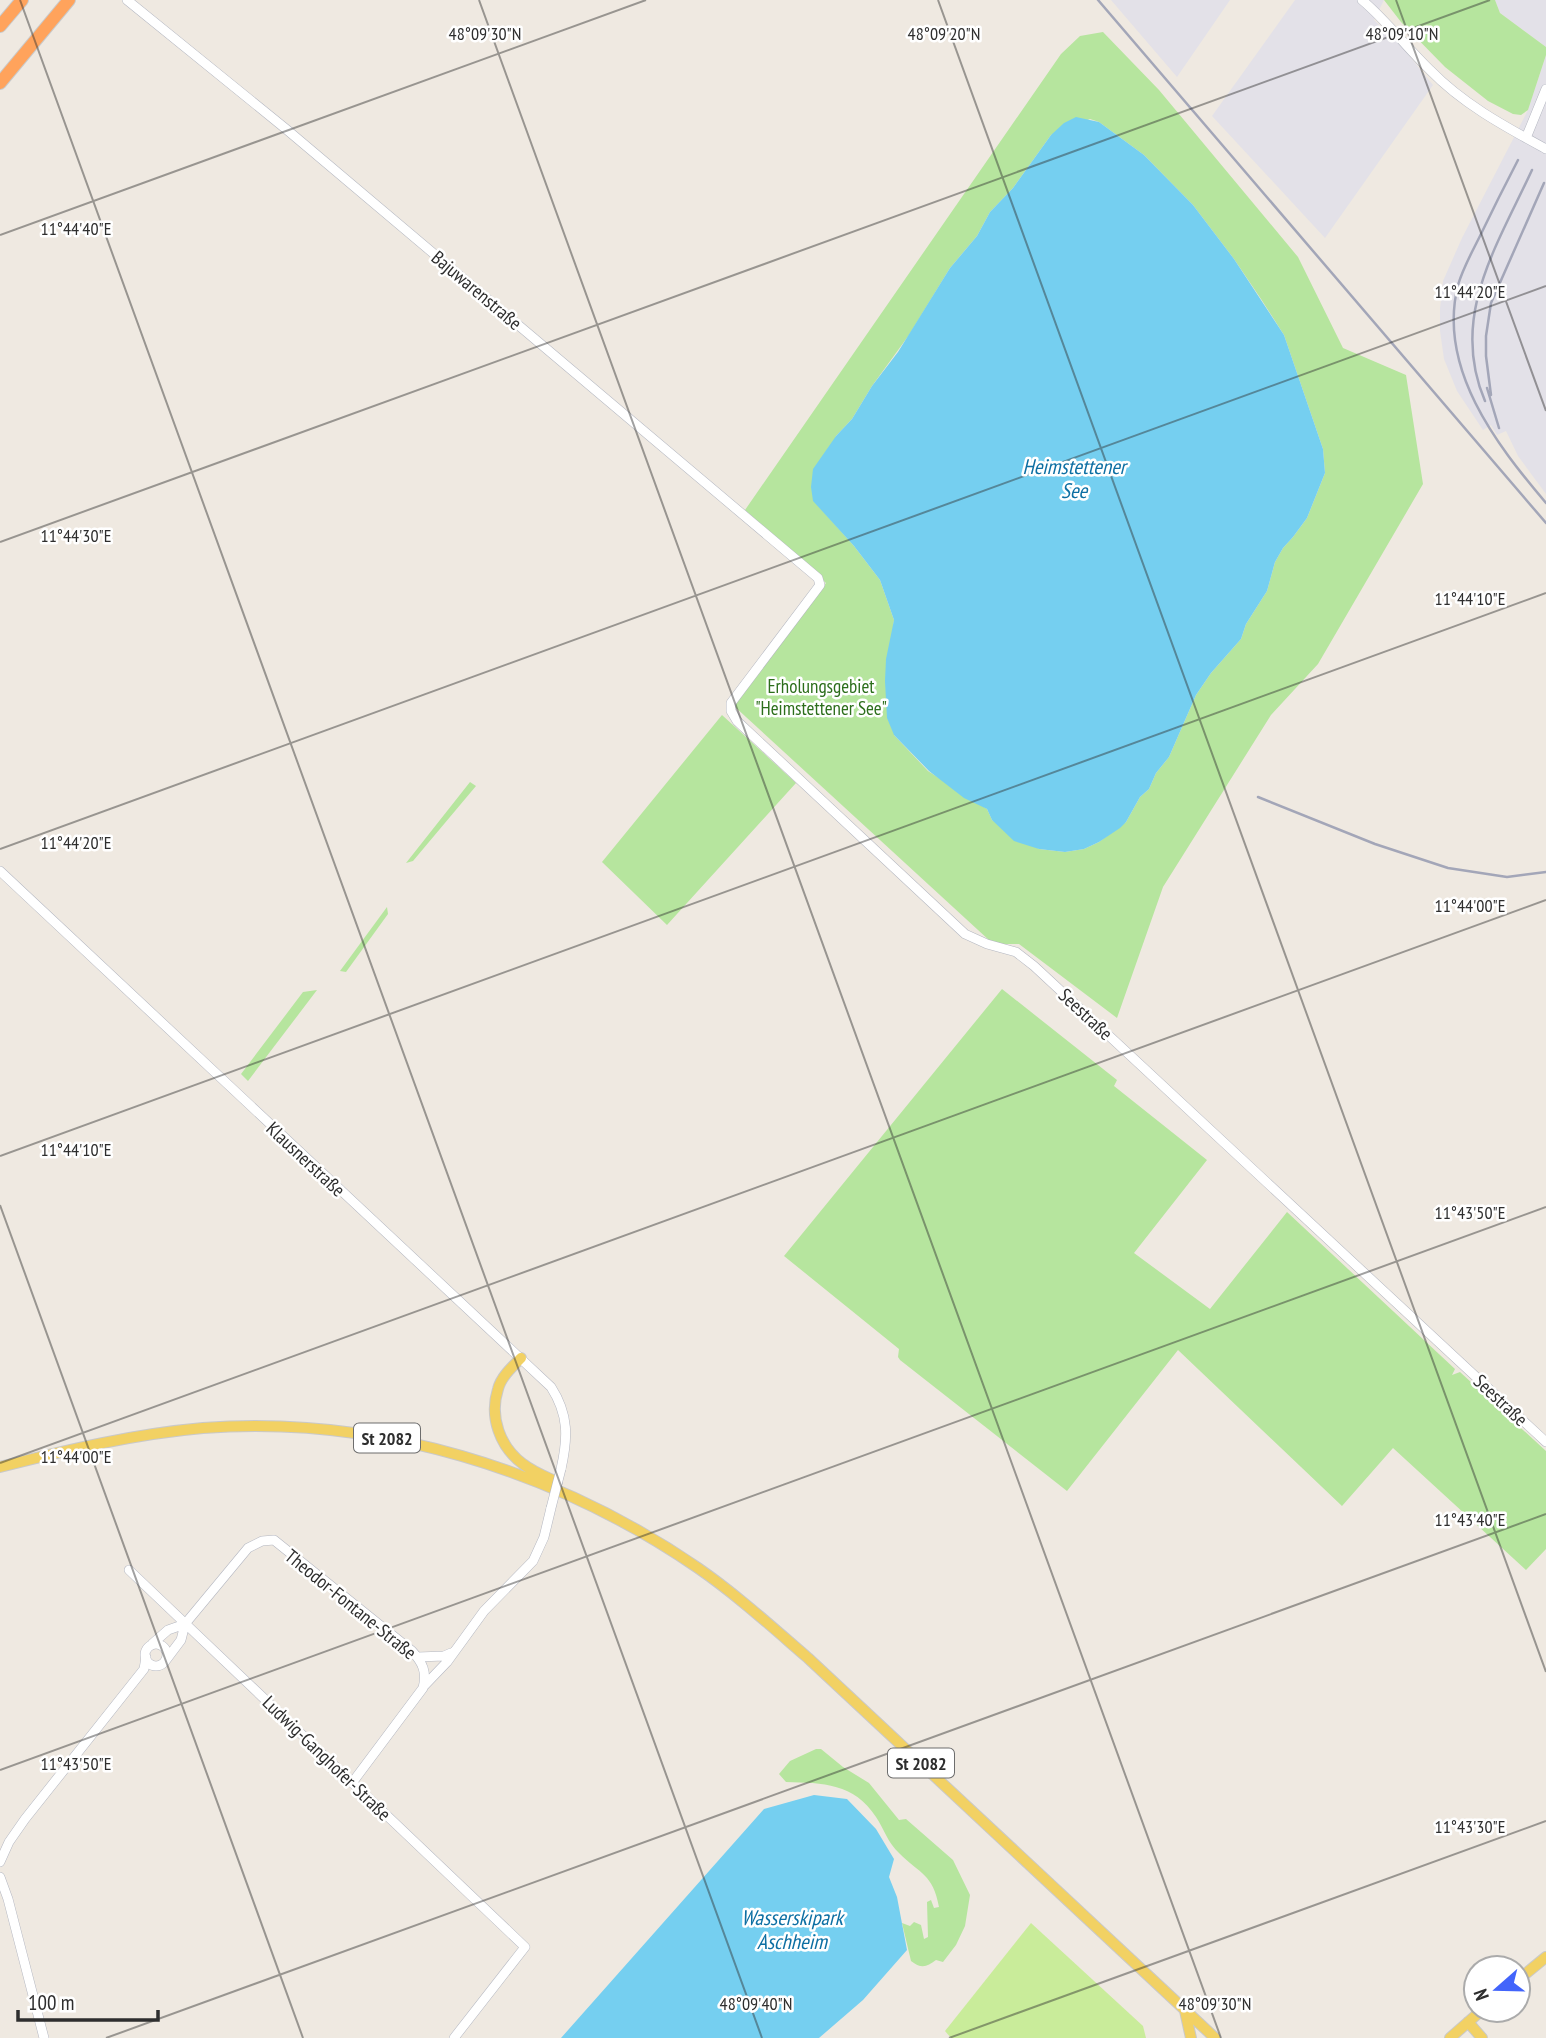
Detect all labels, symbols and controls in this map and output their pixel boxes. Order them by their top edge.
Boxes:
text: 48°09'30"N [449,22,521,45]
text: 48°09'20"N [908,22,980,45]
text: 48°09'10"N [1366,22,1438,45]
text: 11°44'40"E [41,217,111,240]
street label: Bajuwarenstraße [427,245,527,335]
text: 11°44'20"E [1435,280,1505,303]
water label: Heimstettener See [1022,453,1129,504]
text: 11°44'30"E [41,524,111,547]
text: 11°44'10"E [1435,587,1505,610]
park label: Erholungsgebiet "Heimstettener See" [755,674,887,720]
text: 11°44'20"E [41,831,111,854]
text: 11°44'00"E [1435,894,1505,917]
street label: Seestraße [1054,983,1118,1045]
street label: Klausnerstraße [262,1116,351,1202]
text: 11°44'10"E [41,1138,111,1161]
text: 11°43'50"E [1435,1201,1505,1224]
street label: Seestraße [1469,1369,1533,1431]
road number: St 2082 [354,1423,420,1452]
text: 11°44'00"E [41,1445,111,1468]
text: 11°43'40"E [1435,1508,1505,1531]
street label: Theodor-Fontane-Straße [280,1544,422,1664]
street label: Ludwig-Ganghofer-Straße [258,1690,396,1826]
road number: St 2082 [888,1748,954,1778]
text: 11°43'50"E [41,1752,111,1775]
text: 11°43'30"E [1435,1815,1505,1838]
water label: Wasserskipark Aschheim [741,1904,846,1955]
north arrow [1462,1954,1532,2024]
scale bar [18,1979,158,2023]
text: N [1468,1986,1494,2004]
text: 100 m [28,1989,74,2016]
text: 48°09'40"N [720,1992,792,2015]
text: 48°09'30"N [1179,1992,1251,2015]

